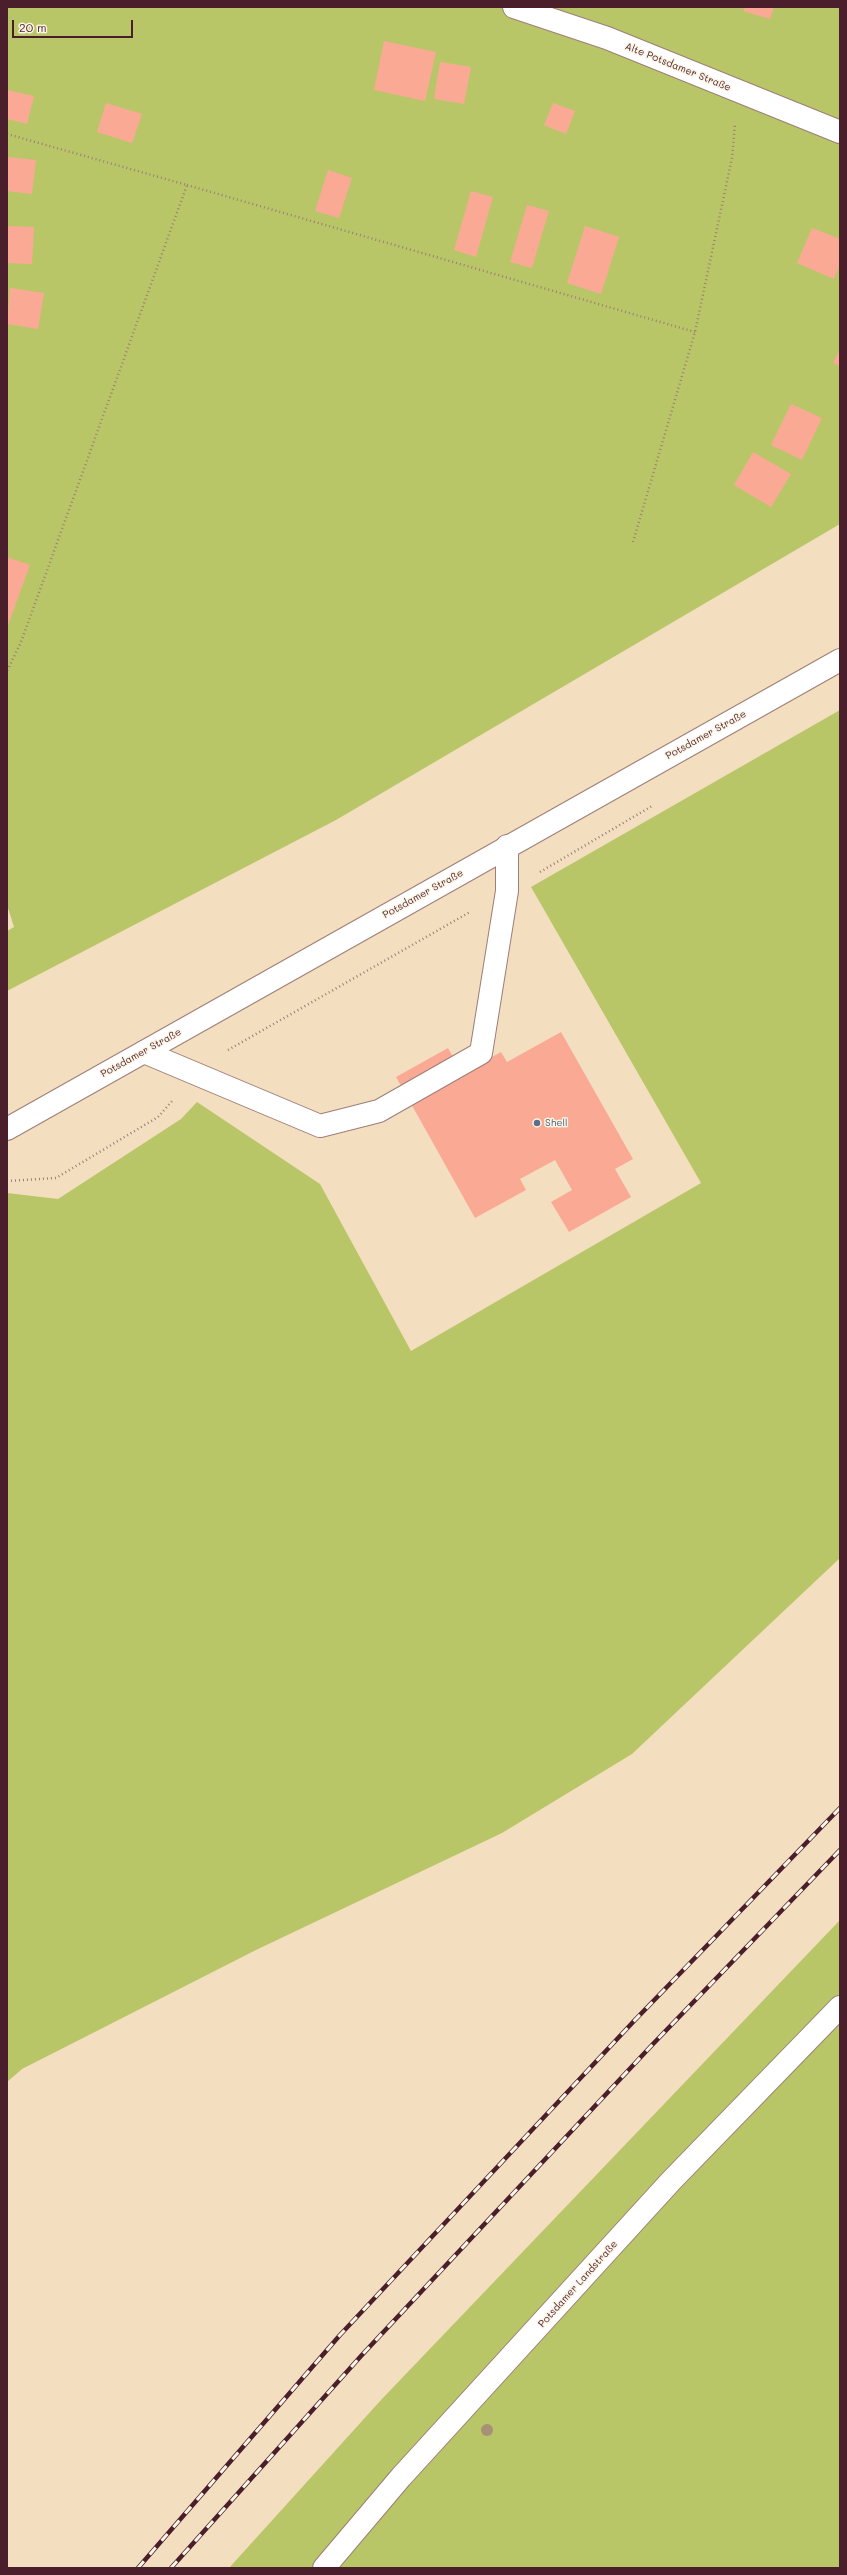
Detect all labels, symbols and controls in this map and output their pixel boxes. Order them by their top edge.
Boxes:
scale bar [14,12,135,38]
text: 20 m [19,19,47,35]
street label: Alte Potsdamer Straße [623,40,733,94]
street label: Potsdamer Straße [664,708,748,762]
street label: Potsdamer Straße [381,867,465,921]
street label: Potsdamer Straße [99,1026,183,1080]
place label: Shell [545,1117,567,1129]
marker: Shell [532,1118,542,1128]
street label: Potsdamer Landstraße [536,2238,620,2330]

